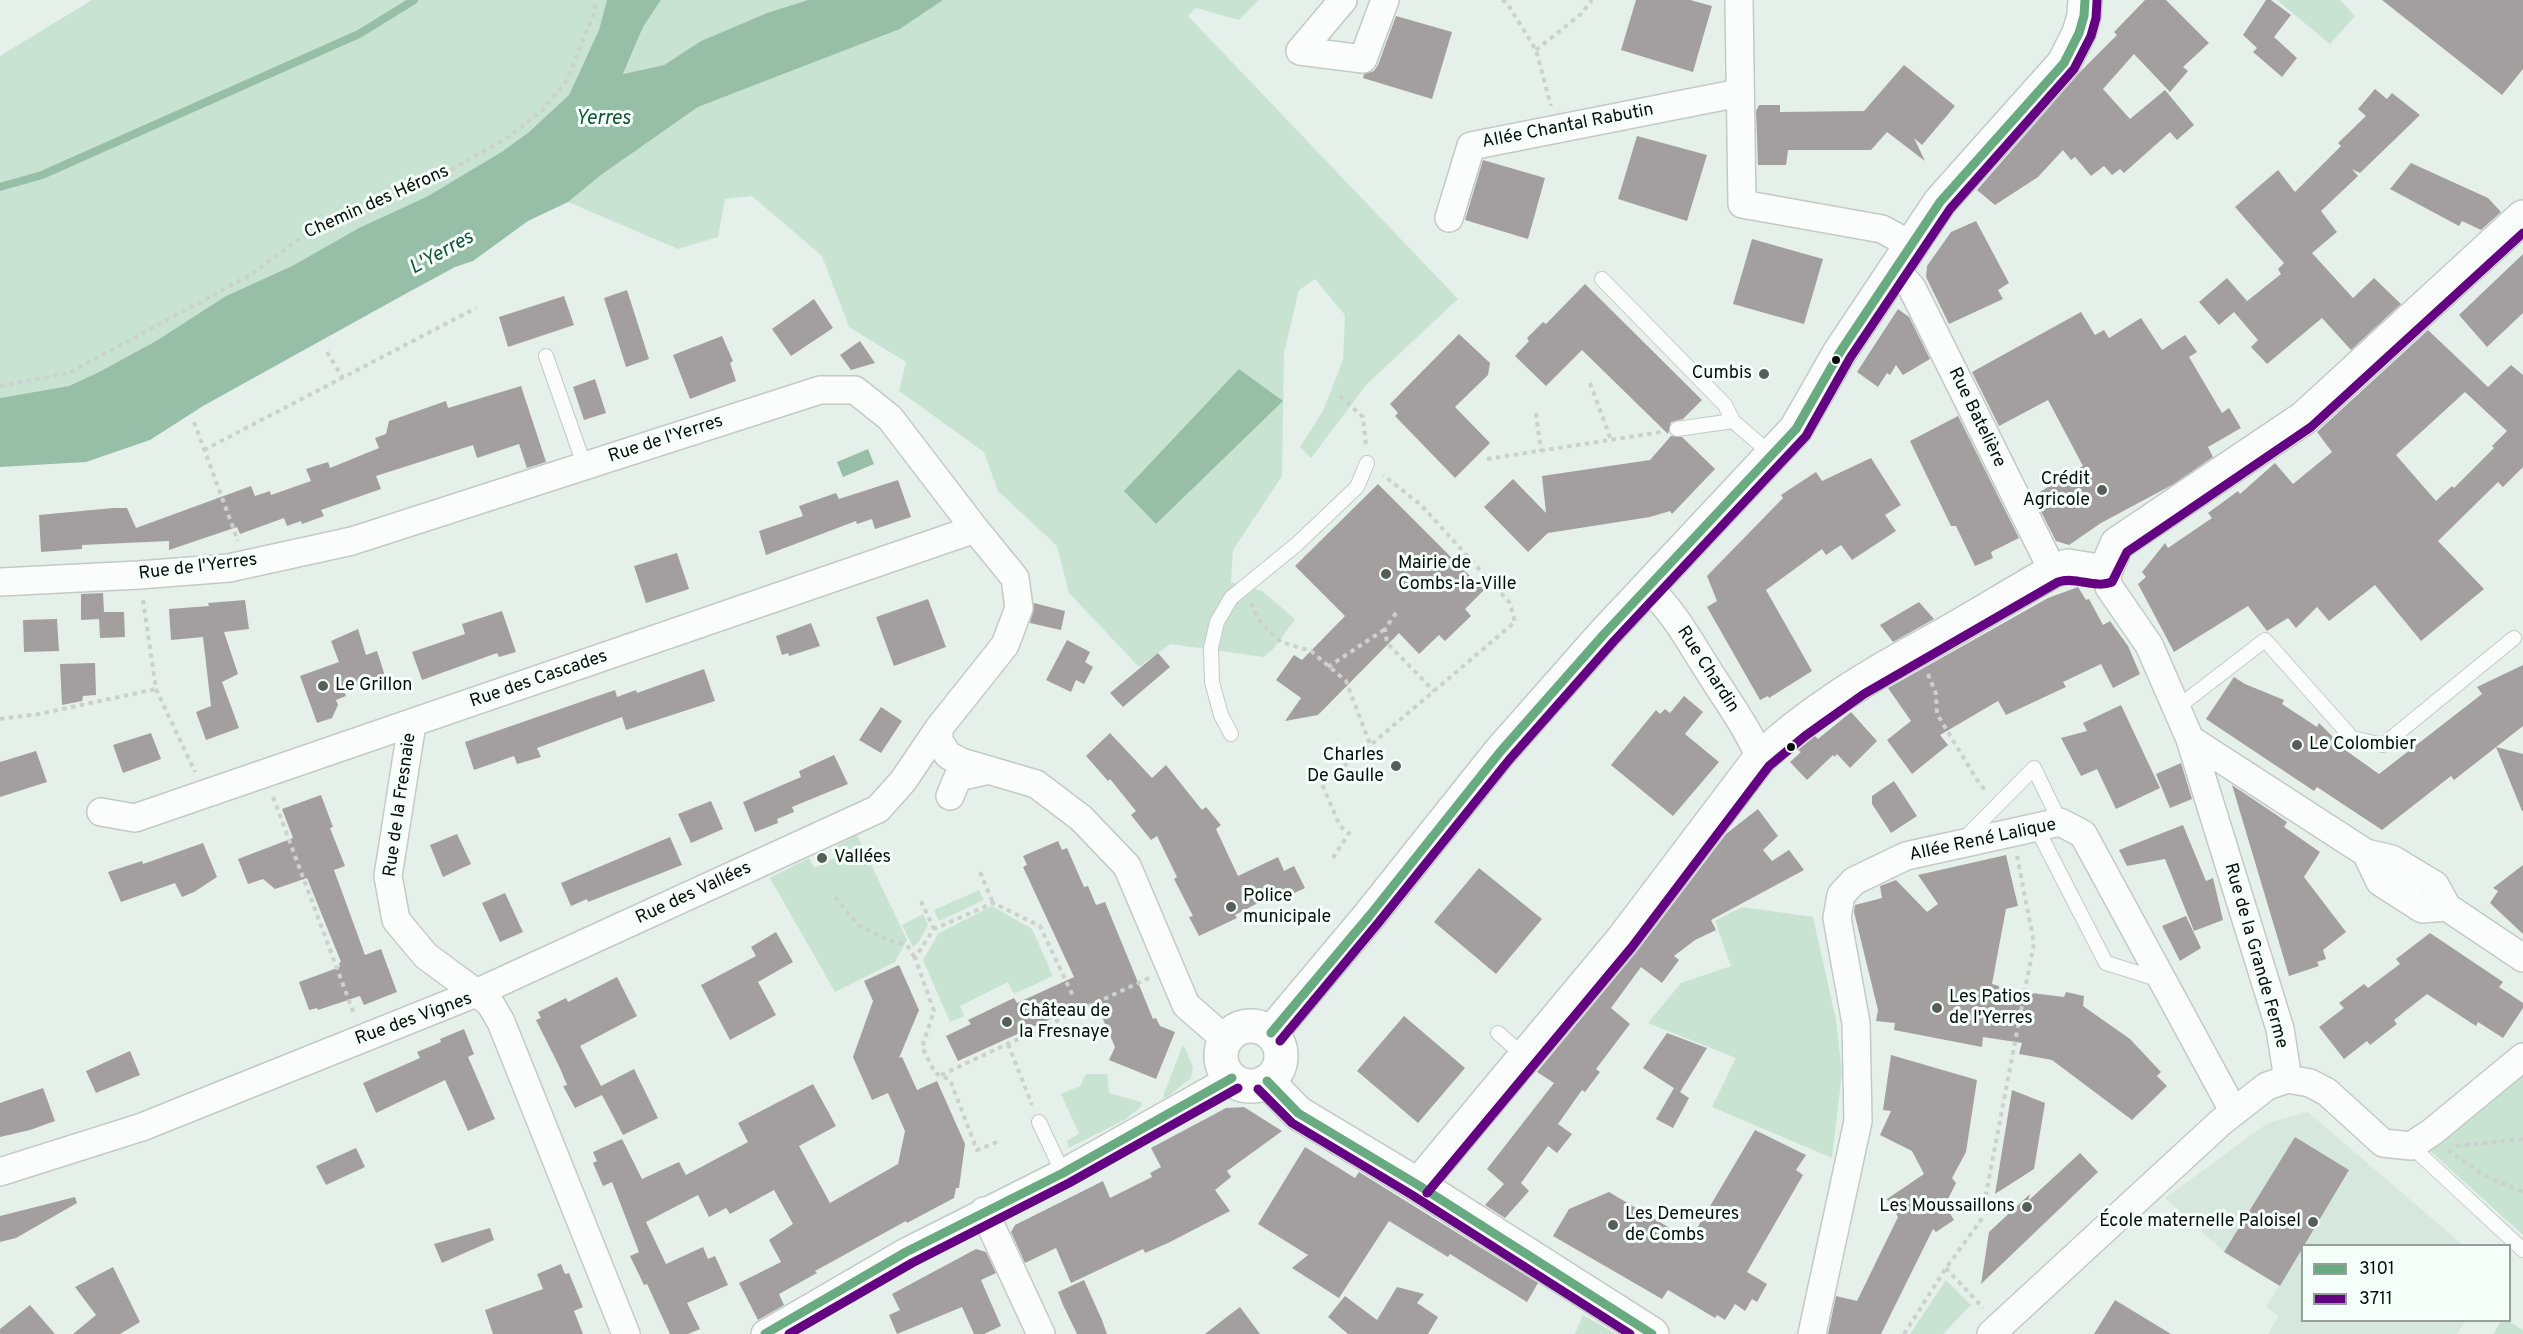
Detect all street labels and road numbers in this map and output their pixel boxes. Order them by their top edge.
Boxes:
street label: Allée Chantal Rabutin [1480,100,1656,154]
street label: Chemin des Hérons [301,161,453,245]
street label: Rue Batelière [1943,365,2009,471]
street label: Rue de l'Yerres [606,411,726,469]
street label: Rue de l'Yerres [137,550,259,586]
street label: Rue Chardin [1671,623,1743,717]
street label: Rue des Cascades [467,646,611,714]
street label: Rue de la Fresnaie [380,732,422,878]
street label: Allée René Lalique [1908,815,2058,867]
street label: Rue des Vallées [633,858,755,930]
street label: Rue de la Grande Ferme [2218,861,2292,1051]
street label: Rue des Vignes [353,989,475,1051]

